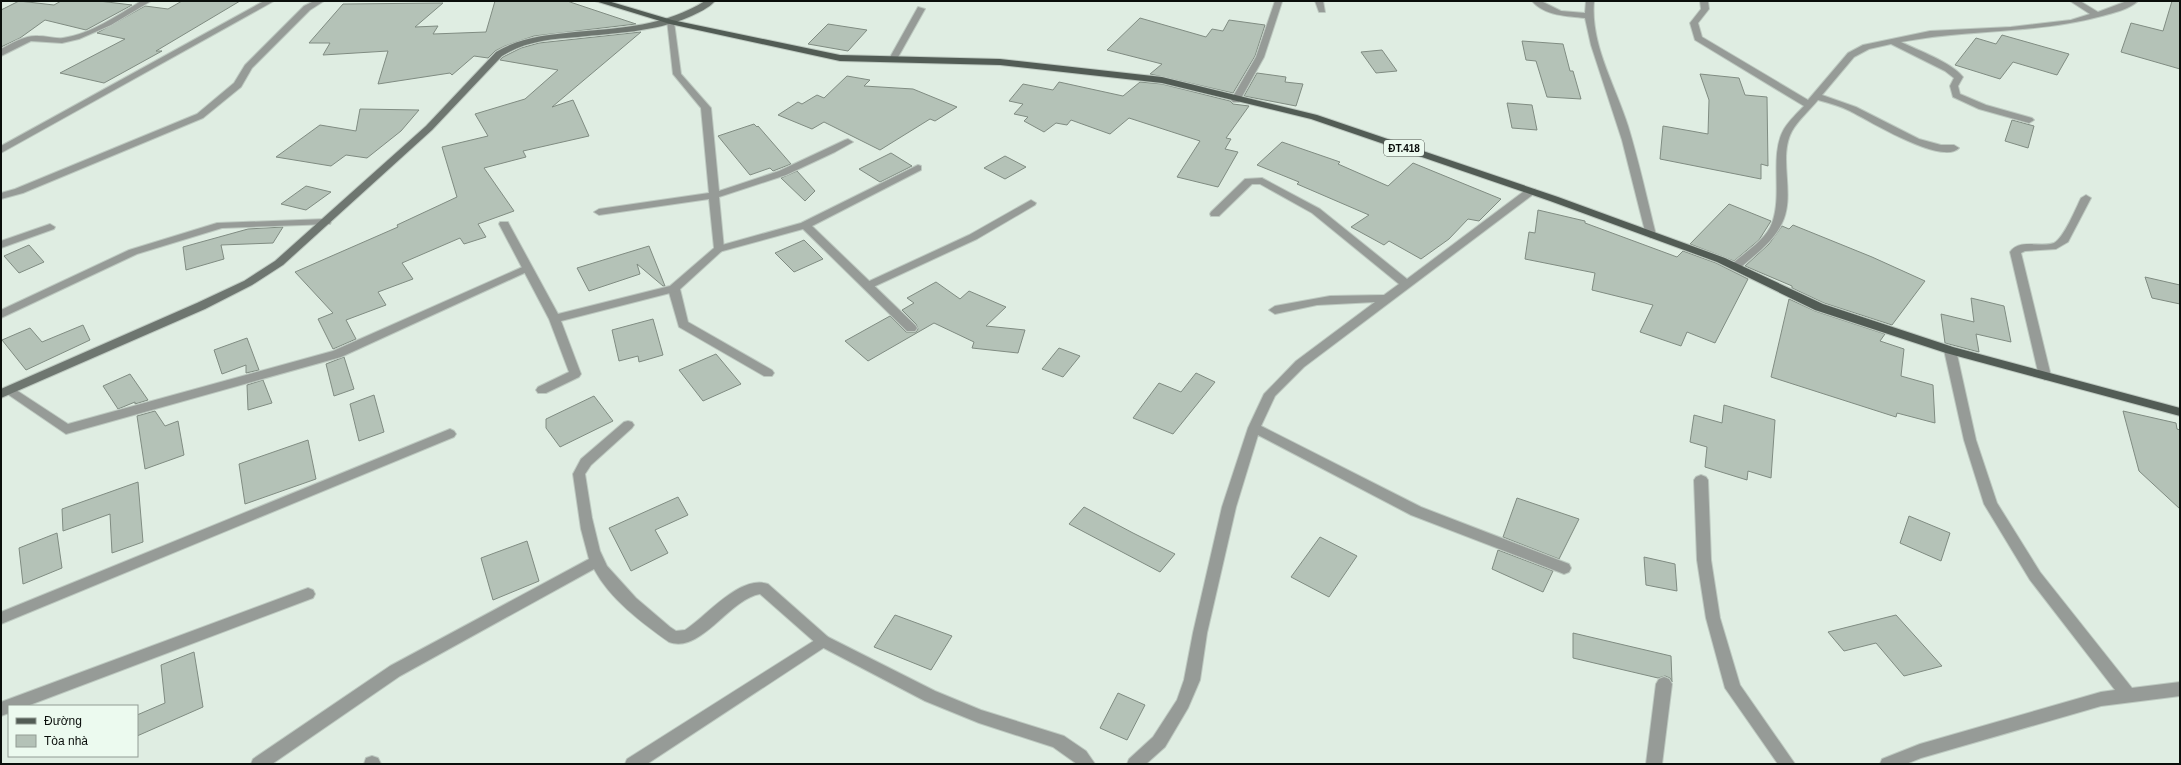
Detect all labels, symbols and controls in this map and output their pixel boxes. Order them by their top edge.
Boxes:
road number: ĐT.418 [1384,140,1424,156]
legend [8,705,138,757]
text: Đường [44,714,82,728]
text: Tòa nhà [44,734,88,748]

